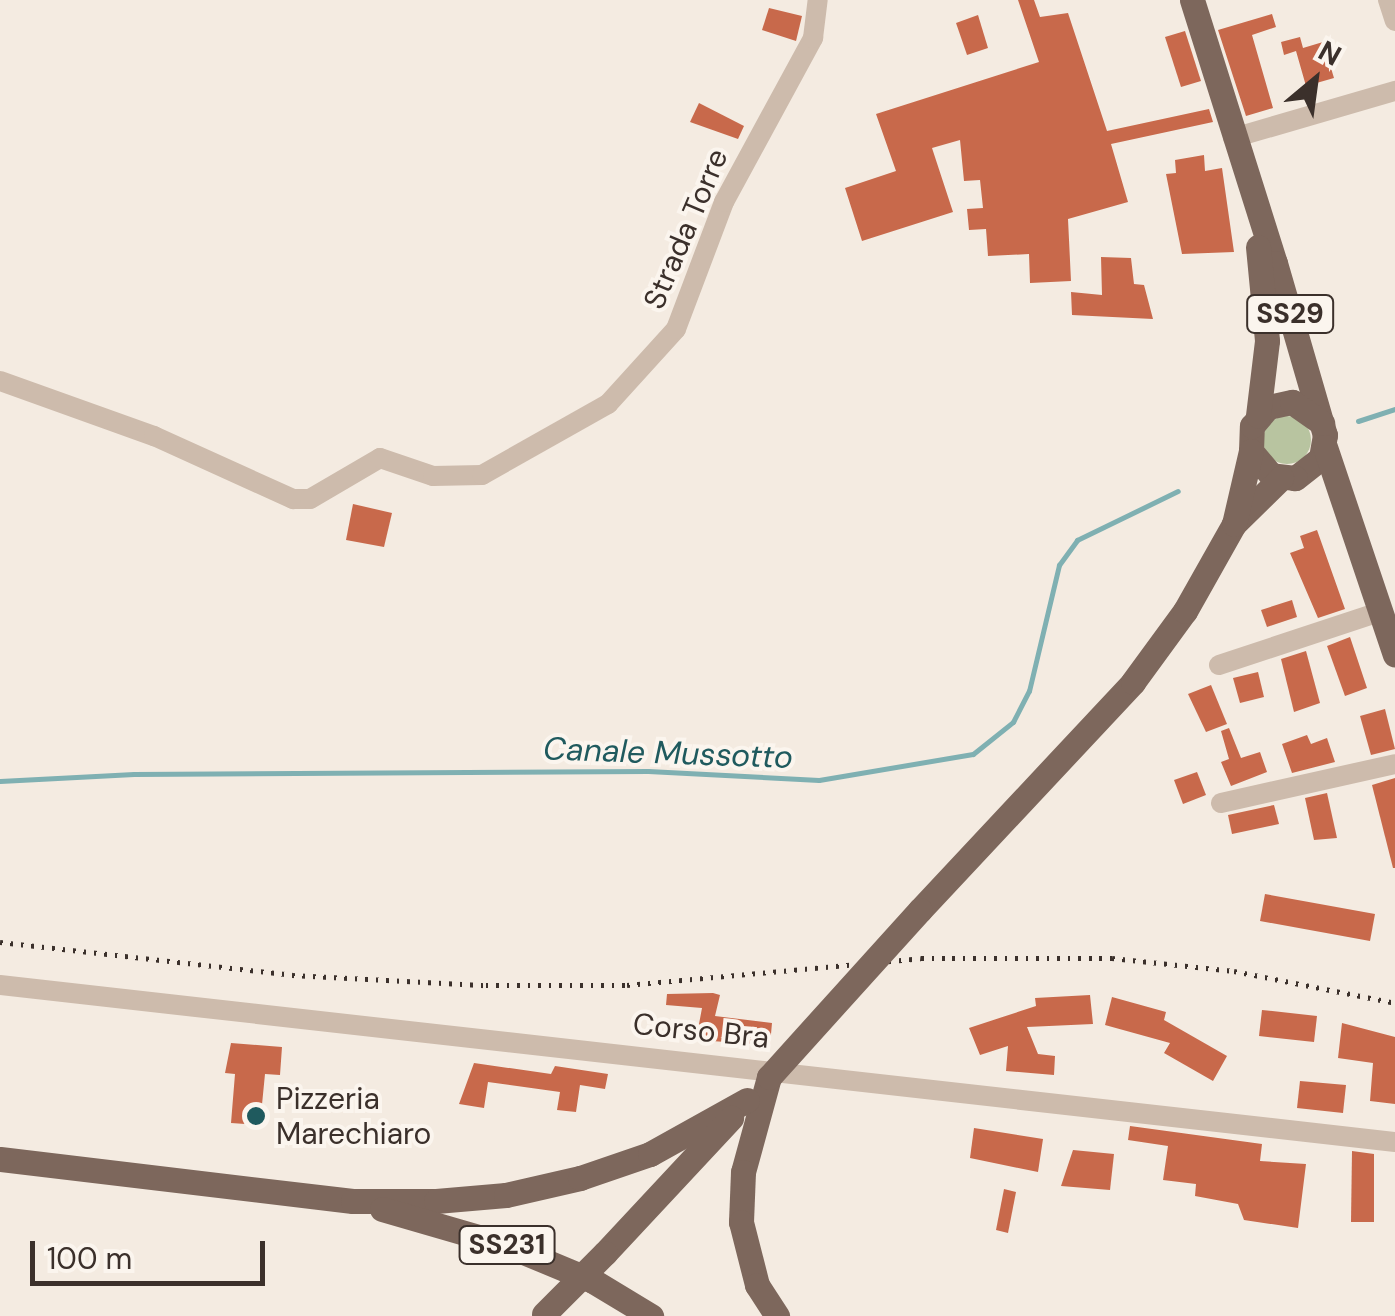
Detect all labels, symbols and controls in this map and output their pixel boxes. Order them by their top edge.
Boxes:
north arrow [1265,30,1365,130]
text: N [1312,32,1348,74]
street label: Strada Torre [636,144,736,314]
road number: SS29 [1245,291,1335,337]
water label: Canale Mussotto [542,729,794,777]
street label: Corso Bra [631,1006,771,1056]
place label: Pizzeria Marechiaro [276,1081,431,1152]
marker: Pizzeria Marechiaro [245,1105,267,1127]
scale bar [35,1221,270,1283]
road number: SS231 [457,1222,557,1268]
text: 100 m [47,1239,132,1278]

